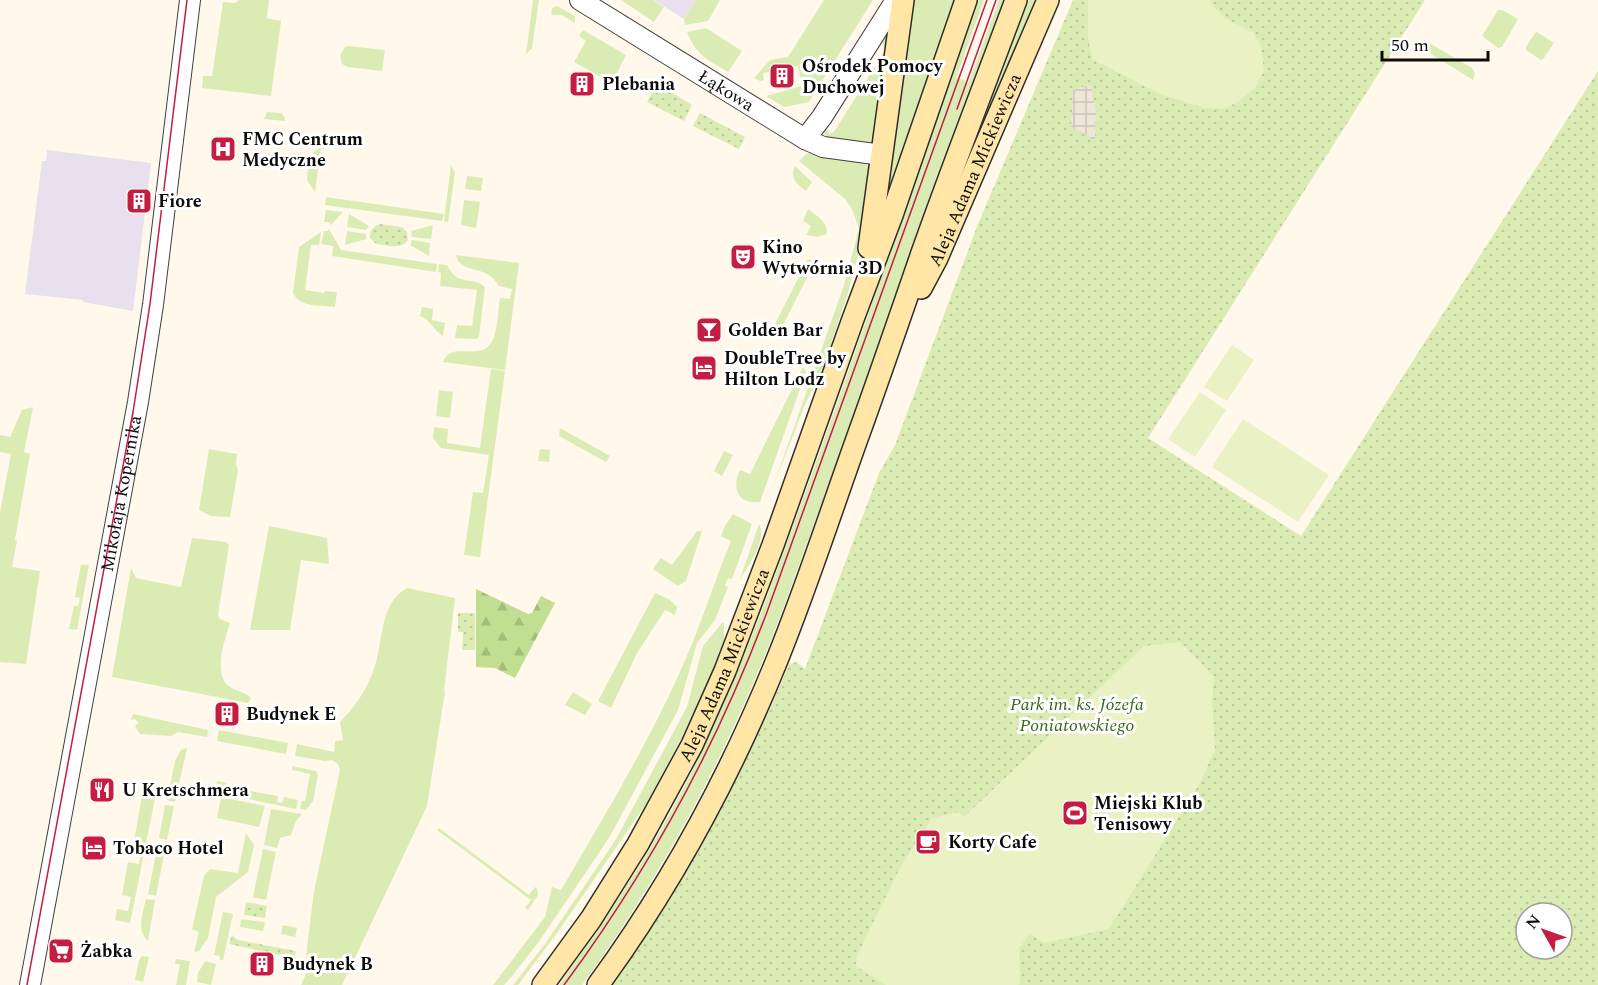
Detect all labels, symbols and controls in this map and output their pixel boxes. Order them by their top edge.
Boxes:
scale bar [1382,24,1488,62]
text: 50 m [1391,32,1429,59]
place label: Ośrodek Pomocy Duchowej [802,53,944,101]
building icon: Ośrodek Pomocy Duchowej [767,61,797,91]
street label: Łąkowa [693,63,760,119]
building icon: Plebania [567,69,597,99]
street label: Aleja Adama Mickiewicza [922,69,1029,272]
place label: Plebania [602,71,676,98]
place label: FMC Centrum Medyczne [242,126,363,174]
hospital icon: FMC Centrum Medyczne [208,134,238,164]
building icon: Fiore [124,186,154,216]
place label: Fiore [158,188,202,215]
place label: Kino Wytwórnia 3D [762,234,882,282]
theatre icon: Kino Wytwórnia 3D [728,242,758,272]
bar icon: Golden Bar [694,315,724,345]
place label: Golden Bar [728,317,823,344]
place label: DoubleTree by Hilton Lodz [724,345,847,393]
hotel icon: DoubleTree by Hilton Lodz [689,353,719,383]
street label: Mikołaja Kopernika [94,413,149,574]
street label: Aleja Adama Mickiewicza [672,564,777,767]
park label: Park im. ks. Józefa Poniatowskiego [1010,691,1144,739]
building icon: Budynek E [212,699,242,729]
place label: Budynek E [246,701,336,728]
restaurant icon: U Kretschmera [87,775,117,805]
place label: U Kretschmera [122,777,250,804]
place label: Miejski Klub Tenisowy [1094,790,1203,838]
sports icon: Miejski Klub Tenisowy [1060,798,1090,828]
cafe icon: Korty Cafe [913,827,943,857]
place label: Korty Cafe [948,829,1037,856]
hotel icon: Tobaco Hotel [79,833,109,863]
place label: Tobaco Hotel [113,835,224,862]
north arrow [1514,901,1574,961]
text: N [1520,909,1547,935]
supermarket icon: Żabka [46,936,76,966]
place label: Żabka [80,938,133,965]
building icon: Budynek B [247,949,277,979]
place label: Budynek B [282,951,373,978]

